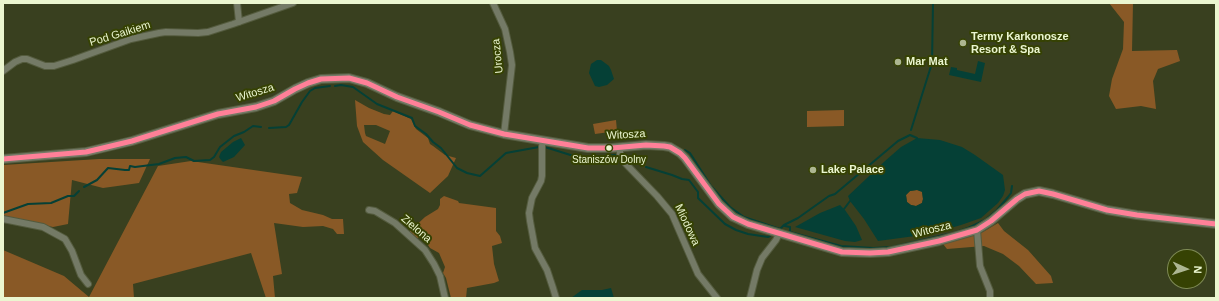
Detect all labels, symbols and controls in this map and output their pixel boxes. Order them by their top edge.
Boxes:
street label: Pod Gaikiem [88,18,152,50]
place label: Termy Karkonosze Resort & Spa [971,30,1069,56]
street label: Urocza [490,38,506,74]
marker: Termy Karkonosze Resort & Spa [958,38,968,48]
place label: Mar Mat [906,55,948,69]
marker: Mar Mat [893,57,903,67]
street label: Witosza [234,81,276,105]
street label: Witosza [606,127,646,143]
marker: Staniszów Dolny [604,143,614,153]
place label: Staniszów Dolny [572,154,646,166]
place label: Lake Palace [821,163,884,177]
marker: Lake Palace [808,165,818,175]
street label: Miodowa [672,202,702,248]
street label: Zielona [398,212,434,246]
street label: Witosza [911,219,953,241]
north arrow [1167,249,1207,289]
text: N [1192,265,1204,274]

